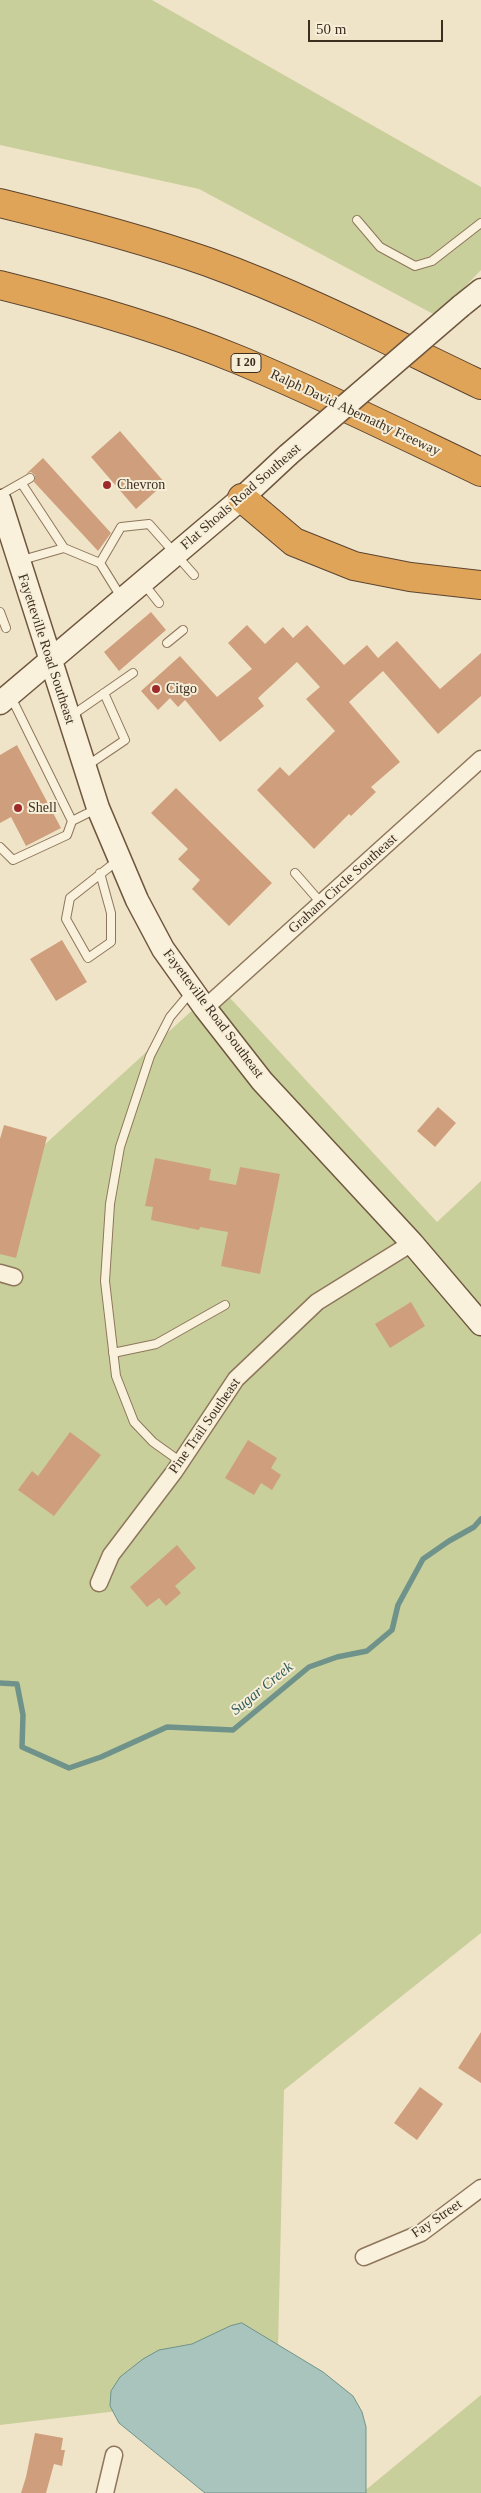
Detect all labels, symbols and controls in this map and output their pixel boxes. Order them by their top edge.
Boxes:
scale bar [311,10,446,42]
text: 50 m [316,21,346,37]
road number: I 20 [231,353,261,372]
street label: Ralph David Abernathy Freeway [267,366,443,460]
street label: Flat Shoals Road Southeast [178,440,304,554]
place label: Chevron [117,477,165,493]
marker: Chevron [101,479,113,491]
street label: Fayetteville Road Southeast [14,572,78,726]
place label: Citgo [166,681,197,697]
marker: Citgo [150,683,162,695]
place label: Shell [28,800,57,816]
marker: Shell [12,802,24,814]
street label: Graham Circle Southeast [285,831,401,937]
street label: Fayetteville Road Southeast [159,946,267,1082]
street label: Pine Trail Southeast [166,1375,244,1477]
water label: Sugar Creek [227,1658,297,1720]
street label: Fay Street [409,2196,465,2242]

